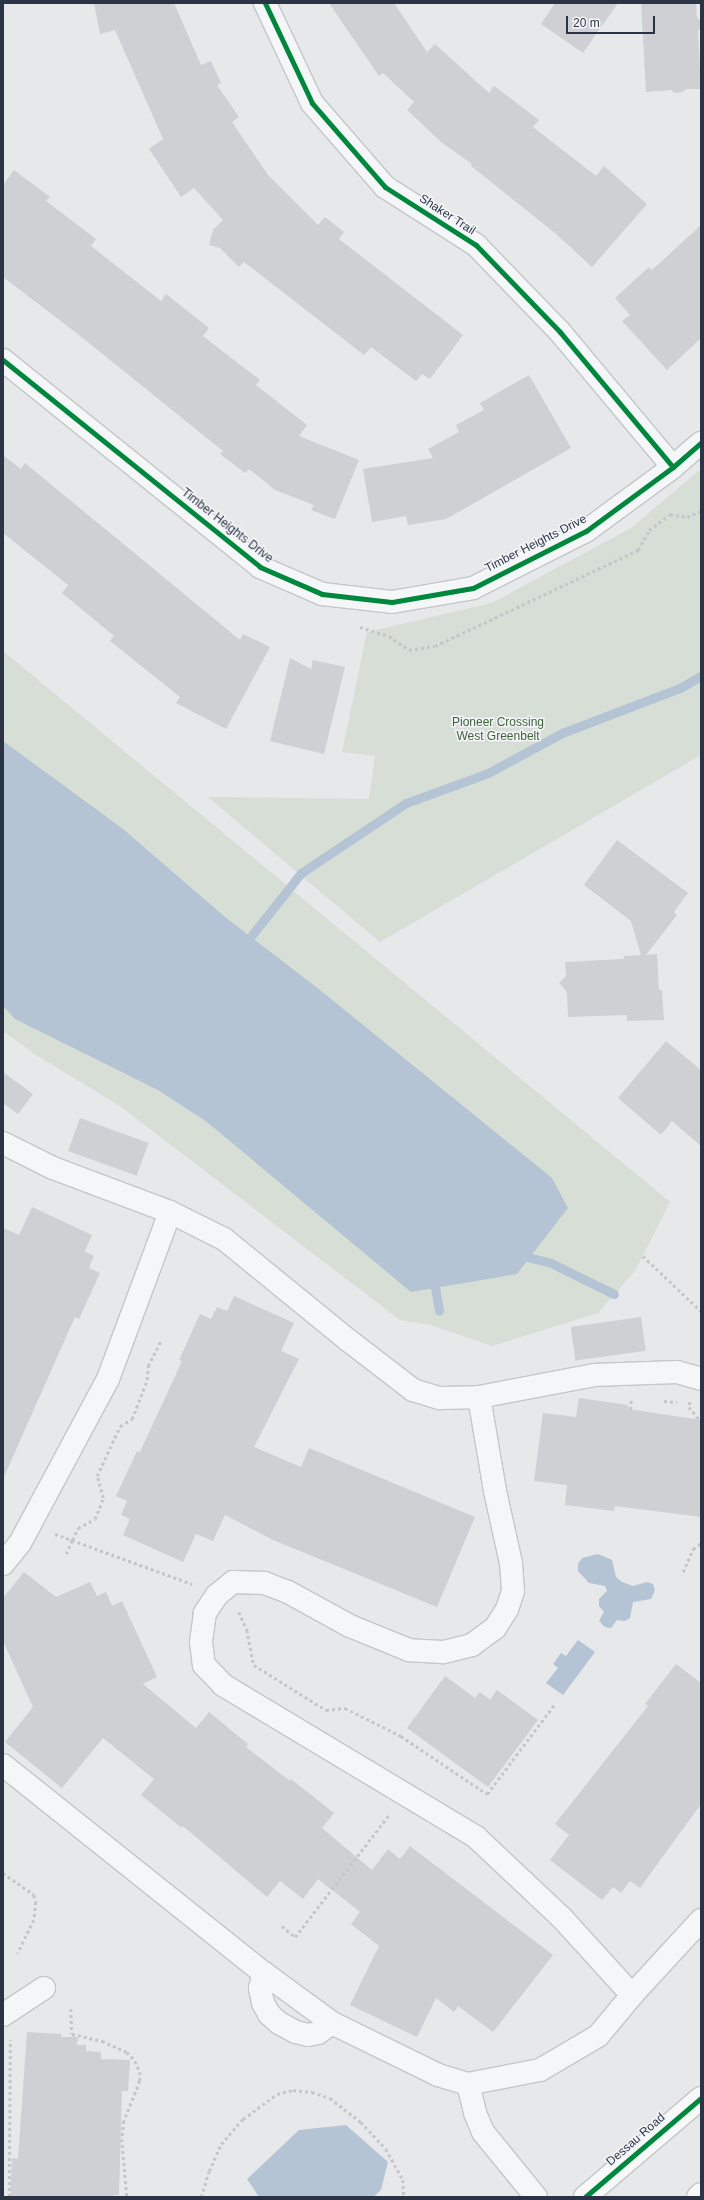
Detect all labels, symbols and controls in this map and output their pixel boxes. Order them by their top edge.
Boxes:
scale bar [568,8,657,34]
text: 20 m [573,16,600,30]
street label: Shaker Trail [416,191,478,239]
street label: Timber Heights Drive [178,486,276,566]
street label: Timber Heights Drive [483,512,589,576]
park label: Pioneer Crossing West Greenbelt [452,716,544,744]
street label: Dessau Road [604,2111,668,2169]

